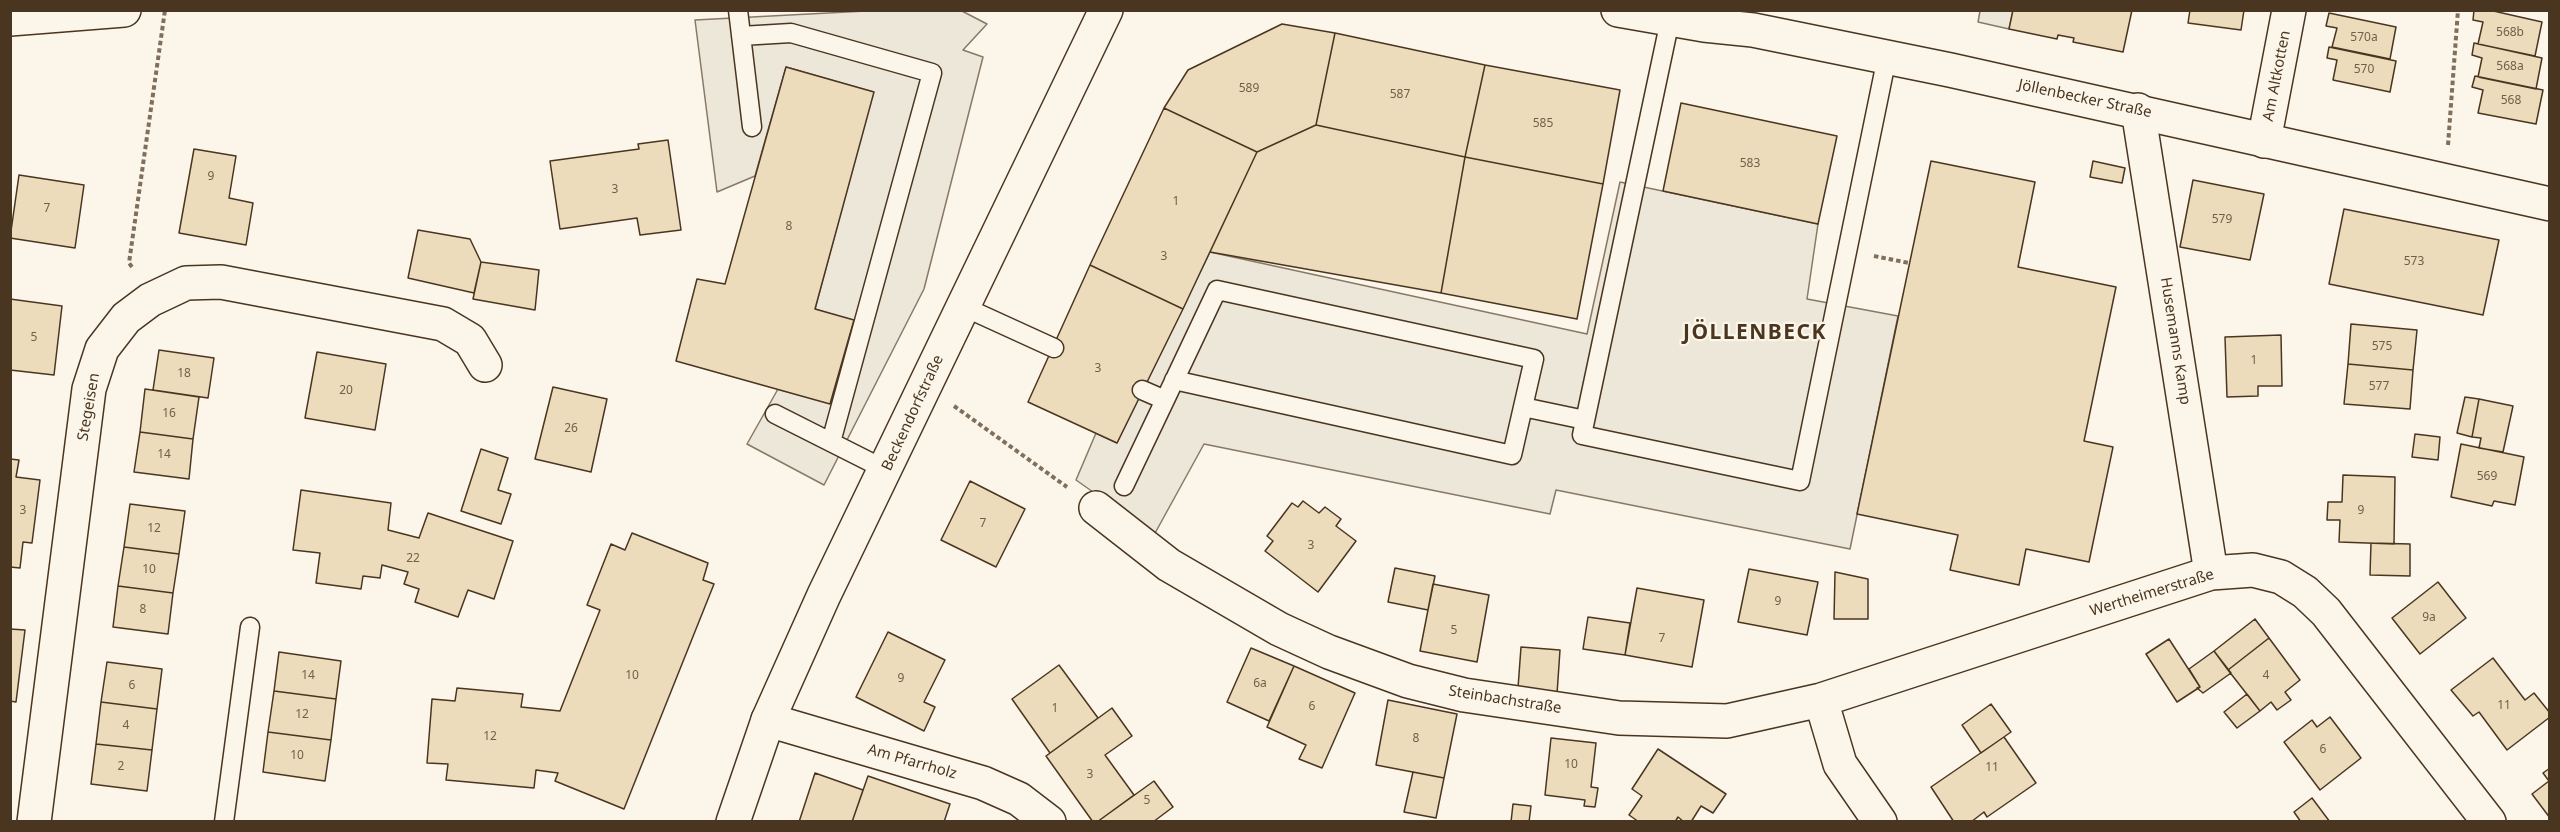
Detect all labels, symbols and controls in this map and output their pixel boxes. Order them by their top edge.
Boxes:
house number: 568b [2496,26,2524,40]
street label: Am Altkotten [2259,29,2295,123]
house number: 570a [2350,31,2378,45]
house number: 568a [2496,60,2524,74]
house number: 570 [2354,63,2374,77]
street label: Jöllenbecker Straße [2017,76,2153,122]
house number: 589 [1239,82,1259,96]
house number: 587 [1390,88,1410,102]
house number: 568 [2501,94,2521,108]
house number: 585 [1533,117,1553,131]
house number: 583 [1740,157,1760,171]
house number: 9 [208,170,214,184]
house number: 3 [612,183,618,197]
house number: 1 [1173,195,1179,209]
house number: 7 [44,202,50,216]
house number: 579 [2212,213,2232,227]
house number: 8 [786,220,792,234]
house number: 3 [1161,250,1167,264]
house number: 573 [2404,255,2424,269]
street label: Husemanns Kamp [2156,276,2194,406]
district label: JÖLLENBECK [1683,320,1827,346]
house number: 5 [31,331,37,345]
house number: 575 [2372,340,2392,354]
street label: Beckendorfstraße [878,352,948,474]
house number: 1 [2251,354,2257,368]
house number: 3 [1095,362,1101,376]
house number: 18 [177,367,191,381]
street label: Stegeisen [74,372,104,442]
house number: 577 [2369,380,2389,394]
house number: 20 [339,384,353,398]
house number: 16 [162,407,176,421]
house number: 26 [564,422,578,436]
house number: 14 [157,448,171,462]
house number: 569 [2477,470,2497,484]
house number: 3 [20,504,26,518]
house number: 9 [2358,504,2364,518]
house number: 7 [980,517,986,531]
house number: 12 [147,522,161,536]
house number: 3 [1308,539,1314,553]
house number: 22 [406,552,420,566]
house number: 10 [142,563,156,577]
street label: Wertheimerstraße [2088,566,2216,620]
house number: 9 [1775,595,1781,609]
house number: 8 [140,603,146,617]
house number: 9a [2422,611,2436,625]
house number: 5 [1451,624,1457,638]
house number: 7 [1659,632,1665,646]
house number: 14 [301,669,315,683]
house number: 10 [625,669,639,683]
house number: 4 [2263,669,2269,683]
house number: 9 [898,672,904,686]
house number: 6a [1253,677,1267,691]
house number: 6 [129,679,135,693]
street label: Steinbachstraße [1447,682,1563,718]
house number: 11 [2497,699,2511,713]
house number: 6 [1309,700,1315,714]
house number: 1 [1052,702,1058,716]
house number: 12 [295,708,309,722]
house number: 4 [123,719,129,733]
house number: 12 [483,730,497,744]
house number: 8 [1413,732,1419,746]
street label: Am Pfarrholz [865,741,959,783]
house number: 6 [2320,743,2326,757]
house number: 10 [290,749,304,763]
house number: 10 [1564,758,1578,772]
house number: 2 [118,760,124,774]
house number: 11 [1985,761,1999,775]
house number: 3 [1087,768,1093,782]
house number: 5 [1144,794,1150,808]

